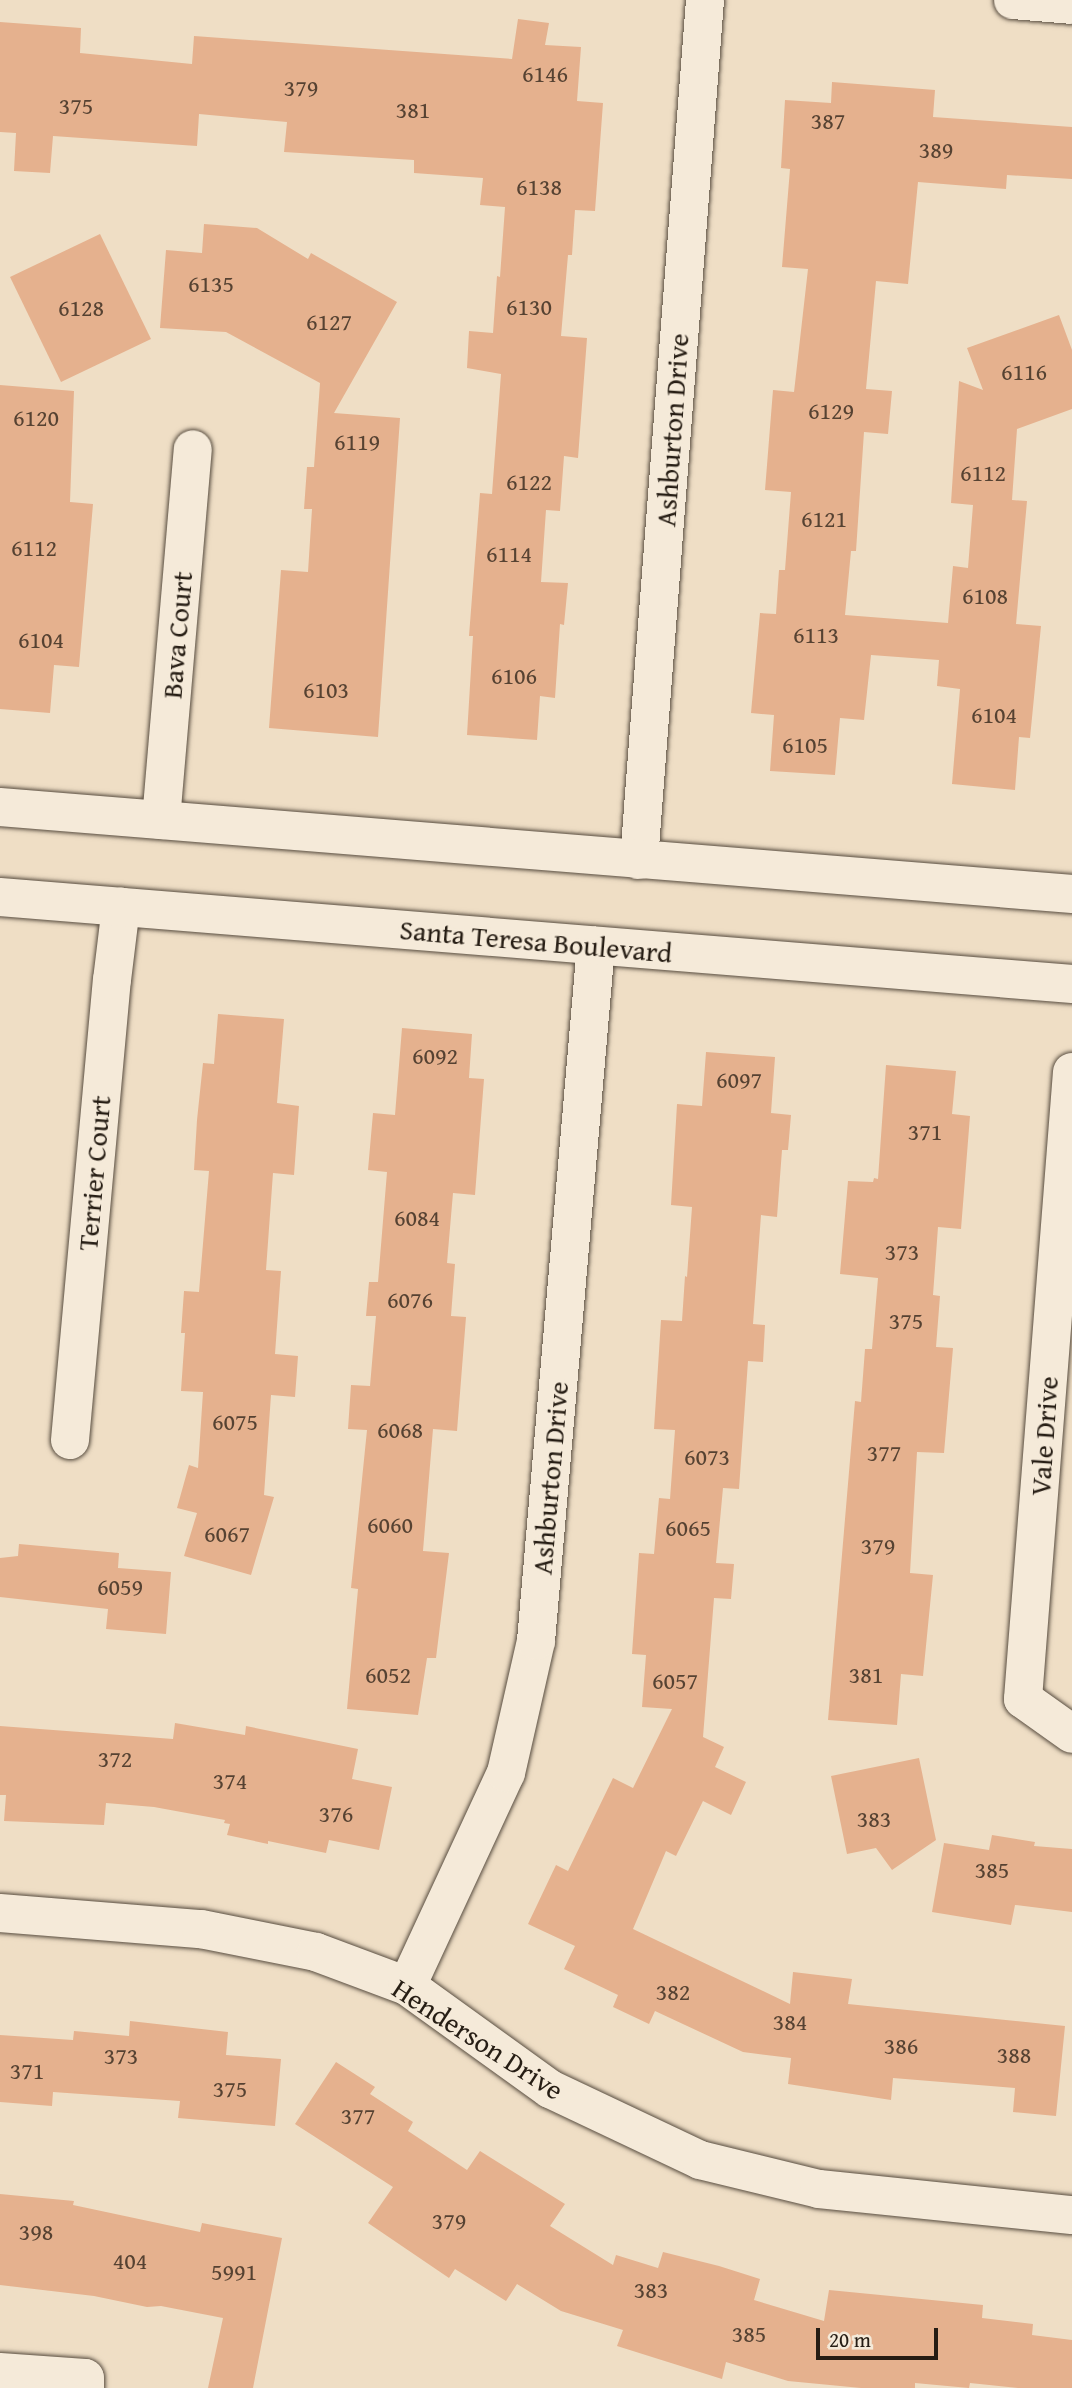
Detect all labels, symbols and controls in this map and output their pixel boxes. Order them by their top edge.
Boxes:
house number: 6146 [522,60,568,88]
house number: 379 [284,74,318,102]
house number: 375 [59,92,93,120]
house number: 381 [396,96,430,124]
house number: 387 [811,107,845,135]
house number: 389 [919,136,953,164]
house number: 6138 [516,173,562,201]
house number: 6135 [188,270,234,298]
house number: 6130 [506,293,552,321]
house number: 6128 [58,294,104,322]
house number: 6127 [306,308,352,336]
street label: Ashburton Drive [648,332,696,528]
house number: 6116 [1001,358,1047,386]
house number: 6129 [808,397,854,425]
house number: 6120 [13,404,59,432]
house number: 6119 [334,428,380,456]
house number: 6112 [960,459,1006,487]
house number: 6122 [506,468,552,496]
house number: 6121 [801,505,847,533]
house number: 6112 [11,534,57,562]
house number: 6114 [486,540,532,568]
street label: Bava Court [155,570,199,700]
house number: 6108 [962,582,1008,610]
house number: 6113 [793,621,839,649]
house number: 6104 [18,626,64,654]
house number: 6106 [491,662,537,690]
house number: 6103 [303,676,349,704]
house number: 6104 [971,701,1017,729]
house number: 6105 [782,731,828,759]
street label: Santa Teresa Boulevard [398,912,674,970]
house number: 6092 [412,1042,458,1070]
house number: 6097 [716,1066,762,1094]
street label: Terrier Court [70,1094,118,1252]
house number: 371 [908,1118,942,1146]
house number: 6084 [394,1204,440,1232]
house number: 373 [885,1238,919,1266]
house number: 6076 [387,1286,433,1314]
house number: 375 [889,1307,923,1335]
street label: Vale Drive [1023,1375,1065,1497]
street label: Ashburton Drive [525,1380,575,1576]
house number: 6075 [212,1408,258,1436]
house number: 6068 [377,1416,423,1444]
house number: 377 [867,1439,901,1467]
house number: 6073 [684,1443,730,1471]
house number: 6060 [367,1511,413,1539]
house number: 6065 [665,1514,711,1542]
house number: 6067 [204,1520,250,1548]
house number: 379 [861,1532,895,1560]
house number: 6059 [97,1573,143,1601]
house number: 6052 [365,1661,411,1689]
house number: 381 [849,1661,883,1689]
house number: 6057 [652,1667,698,1695]
house number: 372 [98,1745,132,1773]
house number: 374 [213,1767,247,1795]
house number: 376 [319,1800,353,1828]
house number: 383 [857,1805,891,1833]
house number: 385 [975,1856,1009,1884]
street label: Henderson Drive [386,1971,570,2107]
house number: 382 [656,1978,690,2006]
house number: 384 [773,2008,807,2036]
house number: 386 [884,2032,918,2060]
house number: 388 [997,2041,1031,2069]
house number: 373 [104,2042,138,2070]
house number: 371 [10,2057,44,2085]
house number: 375 [213,2075,247,2103]
house number: 377 [341,2102,375,2130]
house number: 379 [432,2207,466,2235]
house number: 398 [19,2218,53,2246]
house number: 404 [113,2247,147,2275]
house number: 5991 [211,2258,257,2286]
house number: 383 [634,2276,668,2304]
scale bar [820,2314,942,2358]
house number: 385 [732,2320,766,2348]
text: 20 m [829,2324,871,2355]

